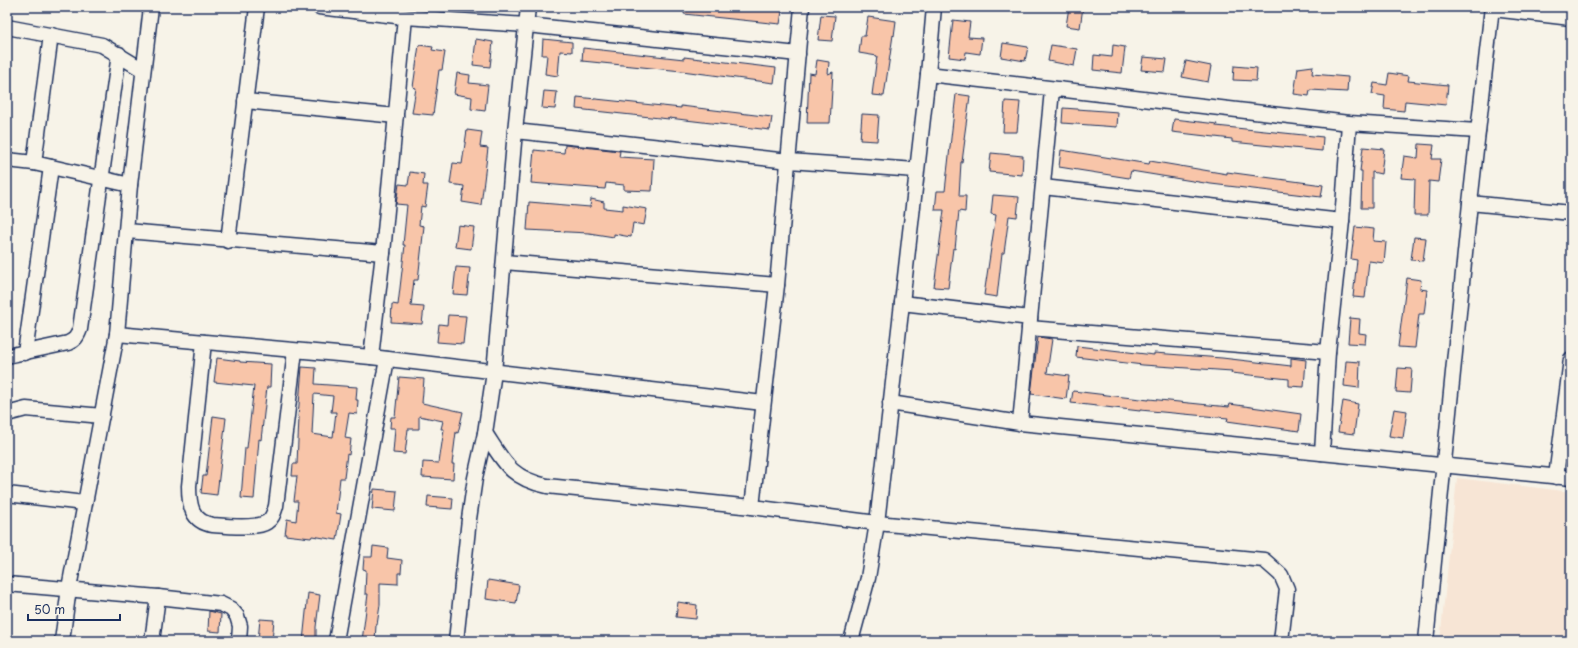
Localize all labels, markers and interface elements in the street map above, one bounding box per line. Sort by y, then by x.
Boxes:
scale bar [28,596,120,622]
text: 50 m [34,600,65,618]

